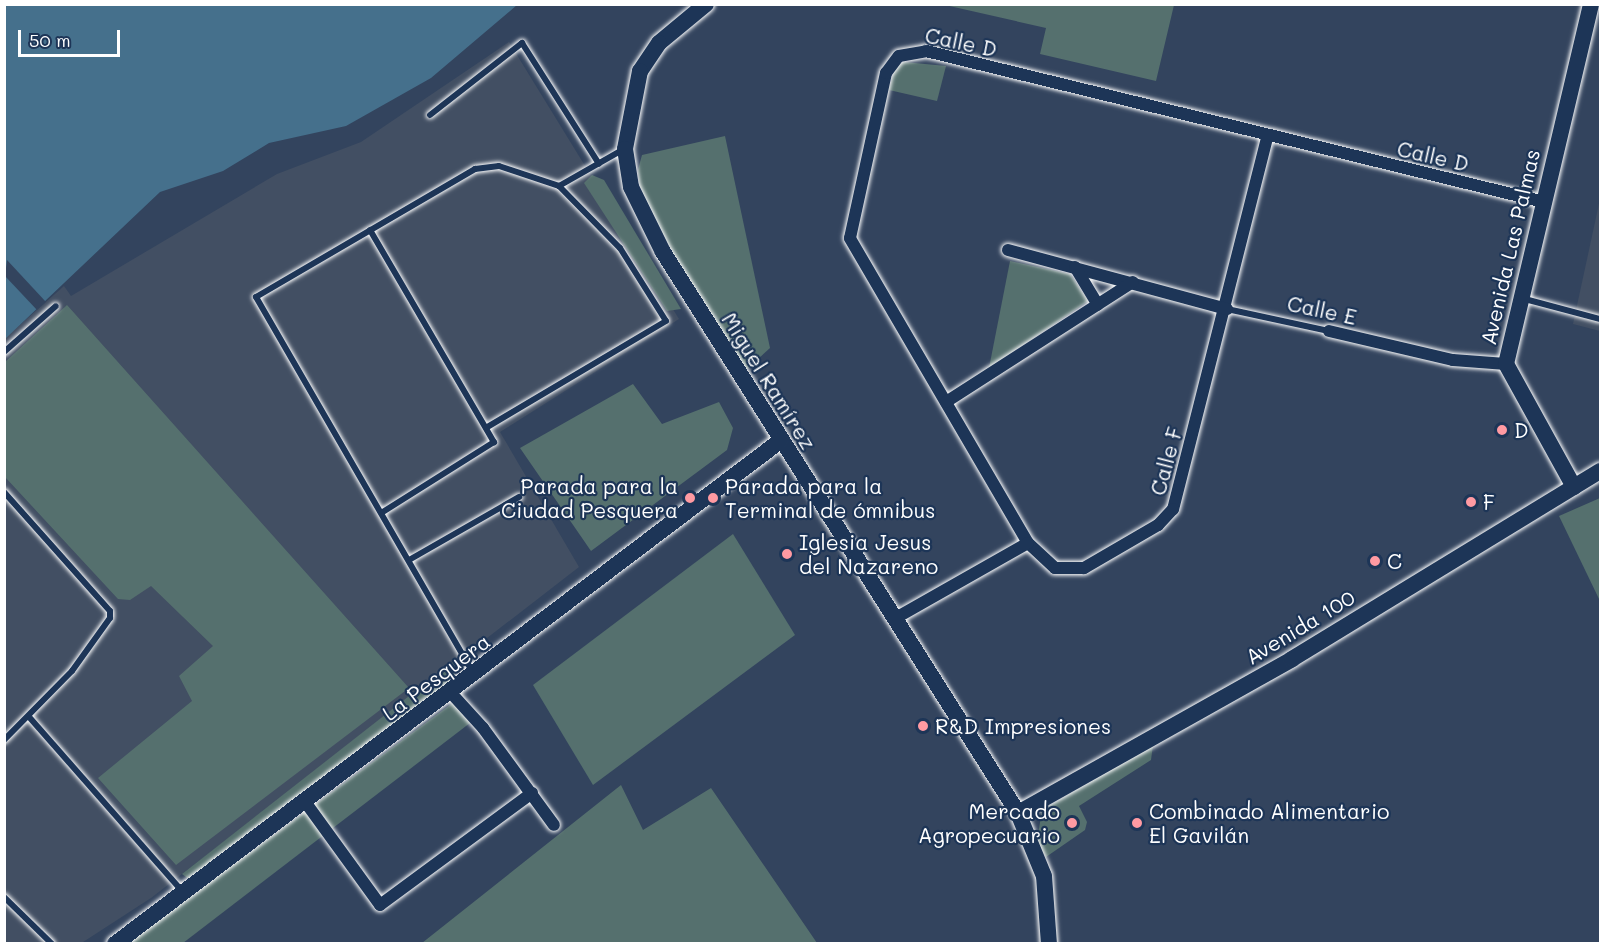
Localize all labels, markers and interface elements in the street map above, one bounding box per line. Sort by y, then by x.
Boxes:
scale bar [21,18,123,56]
street label: Calle D [923,22,999,62]
text: 50 m [29,28,71,52]
street label: Calle D [1395,136,1471,176]
street label: Avenida Las Palmas [1475,147,1545,347]
street label: Calle E [1285,290,1359,330]
street label: Miguel Ramírez [717,308,821,454]
place label: D [1514,417,1528,443]
marker: D [1495,423,1509,437]
street label: Calle F [1145,424,1187,498]
place label: Parada para la Ciudad Pesquera [501,473,678,523]
place label: Parada para la Terminal de ómnibus [725,473,935,523]
place label: F [1483,489,1495,515]
marker: Parada para la Ciudad Pesquera [683,491,697,505]
marker: Parada para la Terminal de ómnibus [706,491,720,505]
marker: F [1464,495,1478,509]
place label: Iglesia Jesus del Nazareno [799,529,938,579]
marker: Iglesia Jesus del Nazareno [780,547,794,561]
place label: C [1387,548,1402,574]
marker: C [1368,554,1382,568]
street label: Avenida 100 [1241,585,1359,669]
street label: La Pesquera [377,628,495,726]
place label: R&D Impresiones [935,713,1111,739]
marker: R&D Impresiones [916,719,930,733]
place label: Mercado Agropecuario [918,798,1060,848]
place label: Combinado Alimentario El Gavilán [1149,798,1390,848]
marker: Mercado Agropecuario [1065,816,1079,830]
marker: Combinado Alimentario El Gavilán [1130,816,1144,830]

